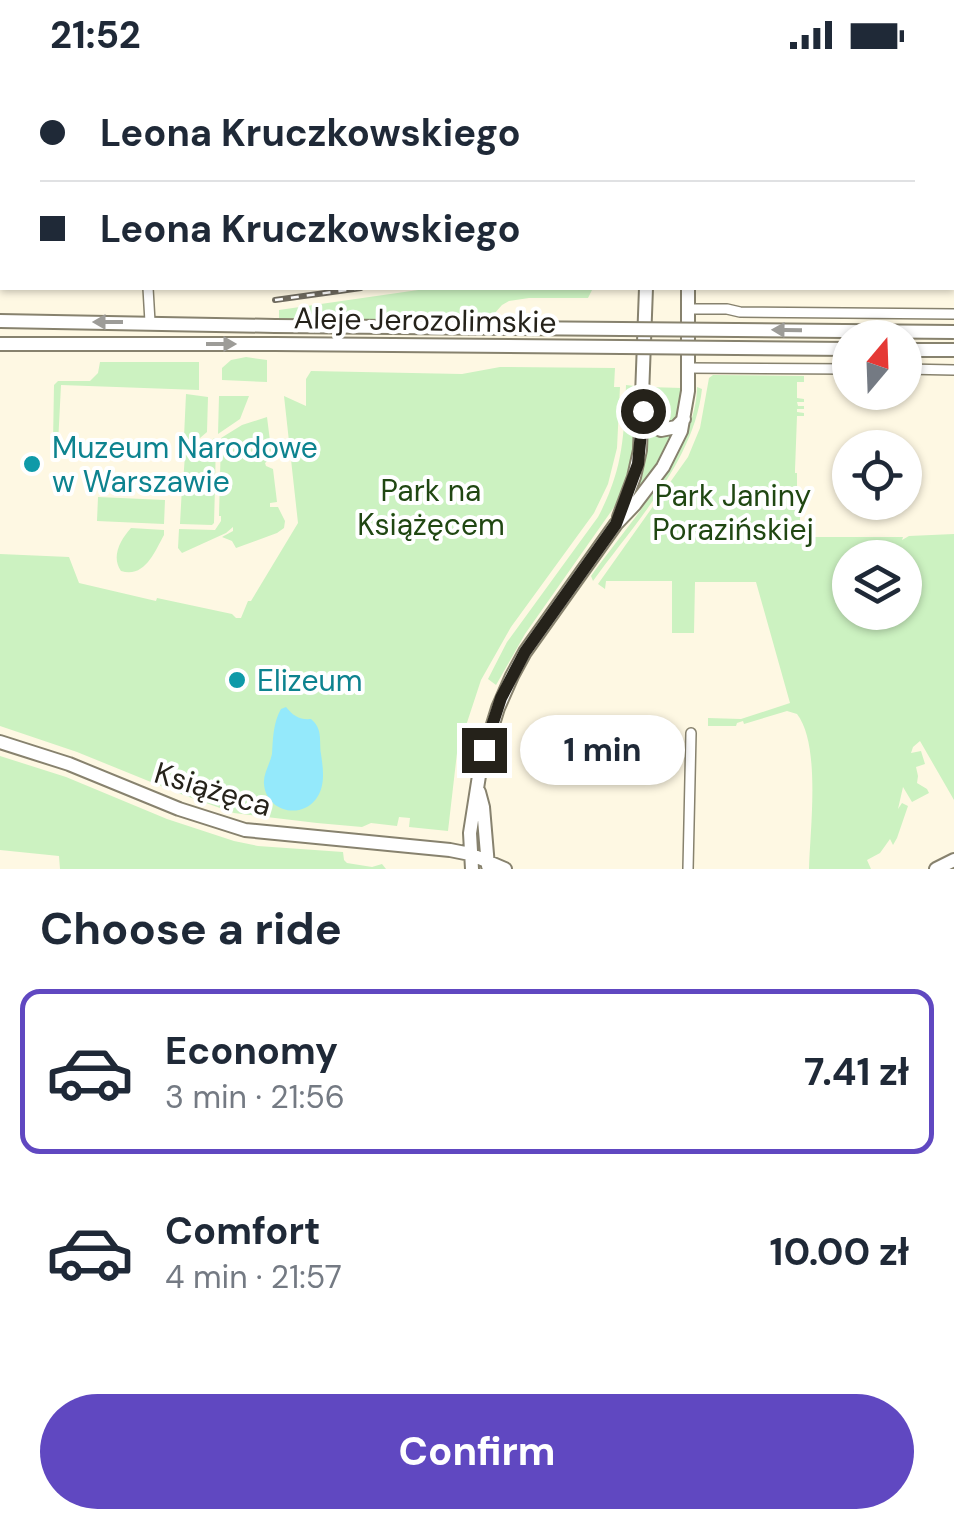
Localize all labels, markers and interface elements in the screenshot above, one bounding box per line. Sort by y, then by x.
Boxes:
text: 21:52 [50,10,141,60]
text: Leona Kruczkowskiego [100,108,521,158]
text: Leona Kruczkowskiego [100,204,521,254]
street label: Aleje Jerozolimskie [293,298,557,342]
one-way arrow [92,314,124,330]
north arrow [832,320,922,410]
map controls [832,320,922,630]
one-way arrow [770,322,802,338]
one-way arrow [206,336,238,352]
route start [621,389,666,434]
place label: Muzeum Narodowe w Warszawie [52,428,318,501]
button: locate [832,430,922,520]
marker: Muzeum Narodowe w Warszawie [21,453,43,475]
park label: Park na Książęcem [357,471,505,544]
park label: Park Janiny Porazińskiej [652,476,814,549]
button: layers [832,540,922,630]
place label: Elizeum [257,661,363,700]
marker: Elizeum [226,669,248,691]
callout: 1 min [519,715,684,785]
route end [462,728,507,773]
text: 1 min [564,729,641,771]
street label: Książęca [150,753,276,825]
text: Choose a ride [40,899,342,958]
text: Economy [165,1026,338,1076]
icon: car [45,1027,135,1117]
text: 7.41 zł [804,1047,909,1097]
text: 3 min · 21:56 [165,1076,345,1118]
text: Comfort [165,1206,321,1256]
icon: car [45,1207,135,1297]
text: 10.00 zł [770,1227,909,1277]
text: 4 min · 21:57 [165,1256,342,1298]
button: Confirm [40,1394,914,1509]

